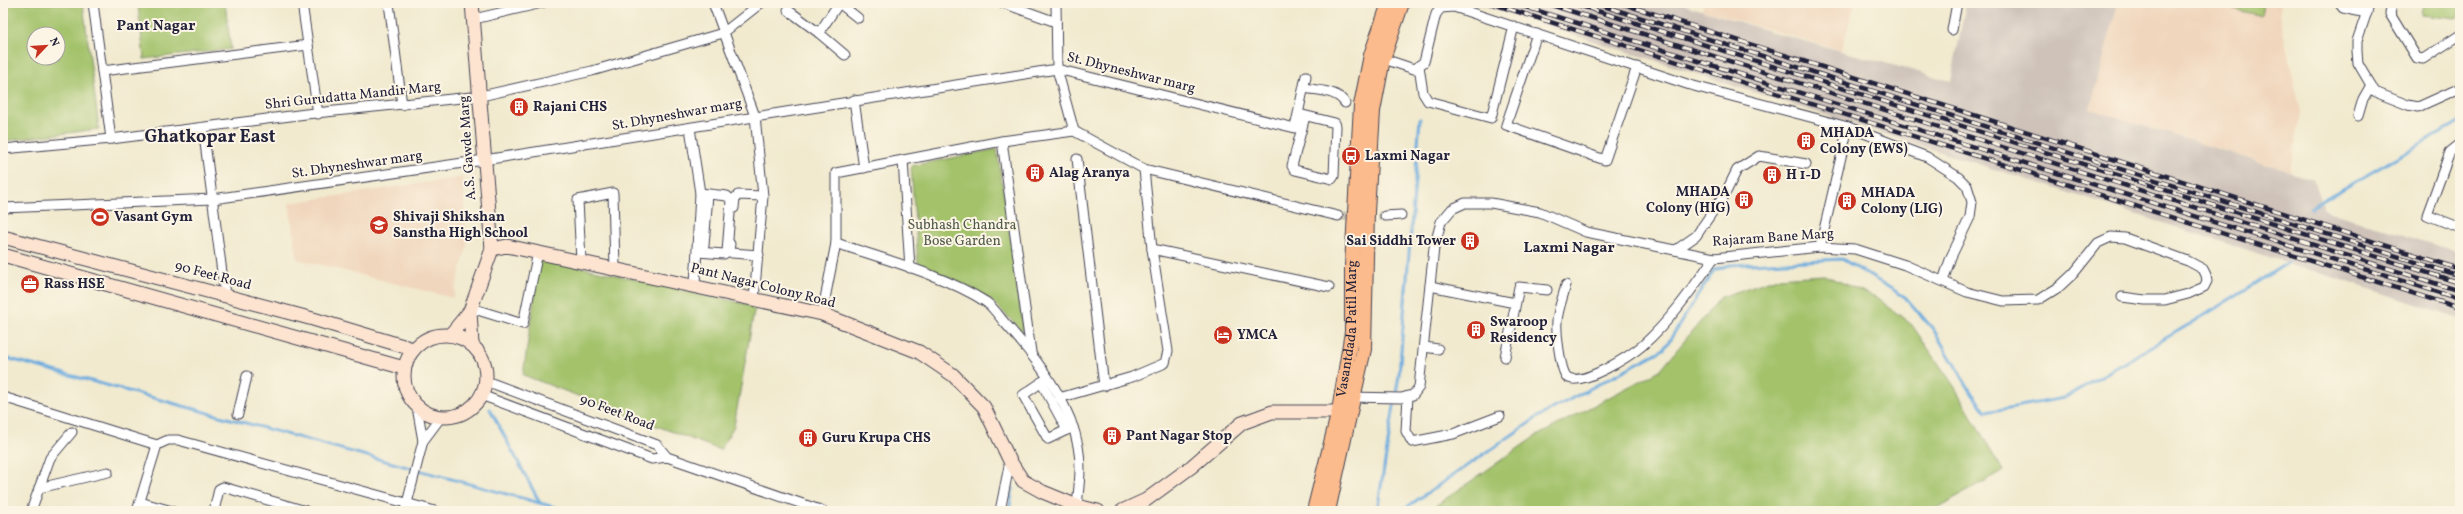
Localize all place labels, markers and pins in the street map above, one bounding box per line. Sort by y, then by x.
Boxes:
building icon: Rajani CHS [508,96,530,118]
place label: Rajani CHS [533,98,607,117]
place label: MHADA Colony (EWS) [1820,124,1908,159]
building icon: MHADA Colony (EWS) [1795,130,1817,152]
bus stop icon: Laxmi Nagar [1340,145,1362,167]
place label: Laxmi Nagar [1365,147,1450,166]
building icon: Alag Aranya [1024,162,1046,184]
place label: Alag Aranya [1049,164,1130,183]
building icon: H 1-D [1761,164,1783,186]
place label: H 1-D [1786,166,1821,185]
place label: MHADA Colony (HIG) [1646,183,1730,218]
place label: MHADA Colony (LIG) [1861,184,1943,219]
building icon: MHADA Colony (HIG) [1733,189,1755,211]
building icon: MHADA Colony (LIG) [1836,190,1858,212]
sports icon: Vasant Gym [89,206,111,228]
place label: Vasant Gym [114,208,193,227]
place label: Shivaji Shikshan Sanstha High School [393,208,528,243]
school or university icon: Shivaji Shikshan Sanstha High School [368,214,390,236]
building icon: Sai Siddhi Tower [1459,230,1481,252]
place label: Sai Siddhi Tower [1346,232,1456,251]
office icon: Rass HSE [19,273,41,295]
place label: Rass HSE [44,275,105,294]
place label: Swaroop Residency [1490,313,1557,348]
building icon: Swaroop Residency [1465,319,1487,341]
hotel icon: YMCA [1212,324,1234,346]
place label: YMCA [1237,326,1278,345]
building icon: Pant Nagar Stop [1101,425,1123,447]
building icon: Guru Krupa CHS [797,427,819,449]
place label: Pant Nagar Stop [1126,427,1232,446]
place label: Guru Krupa CHS [822,429,931,448]

